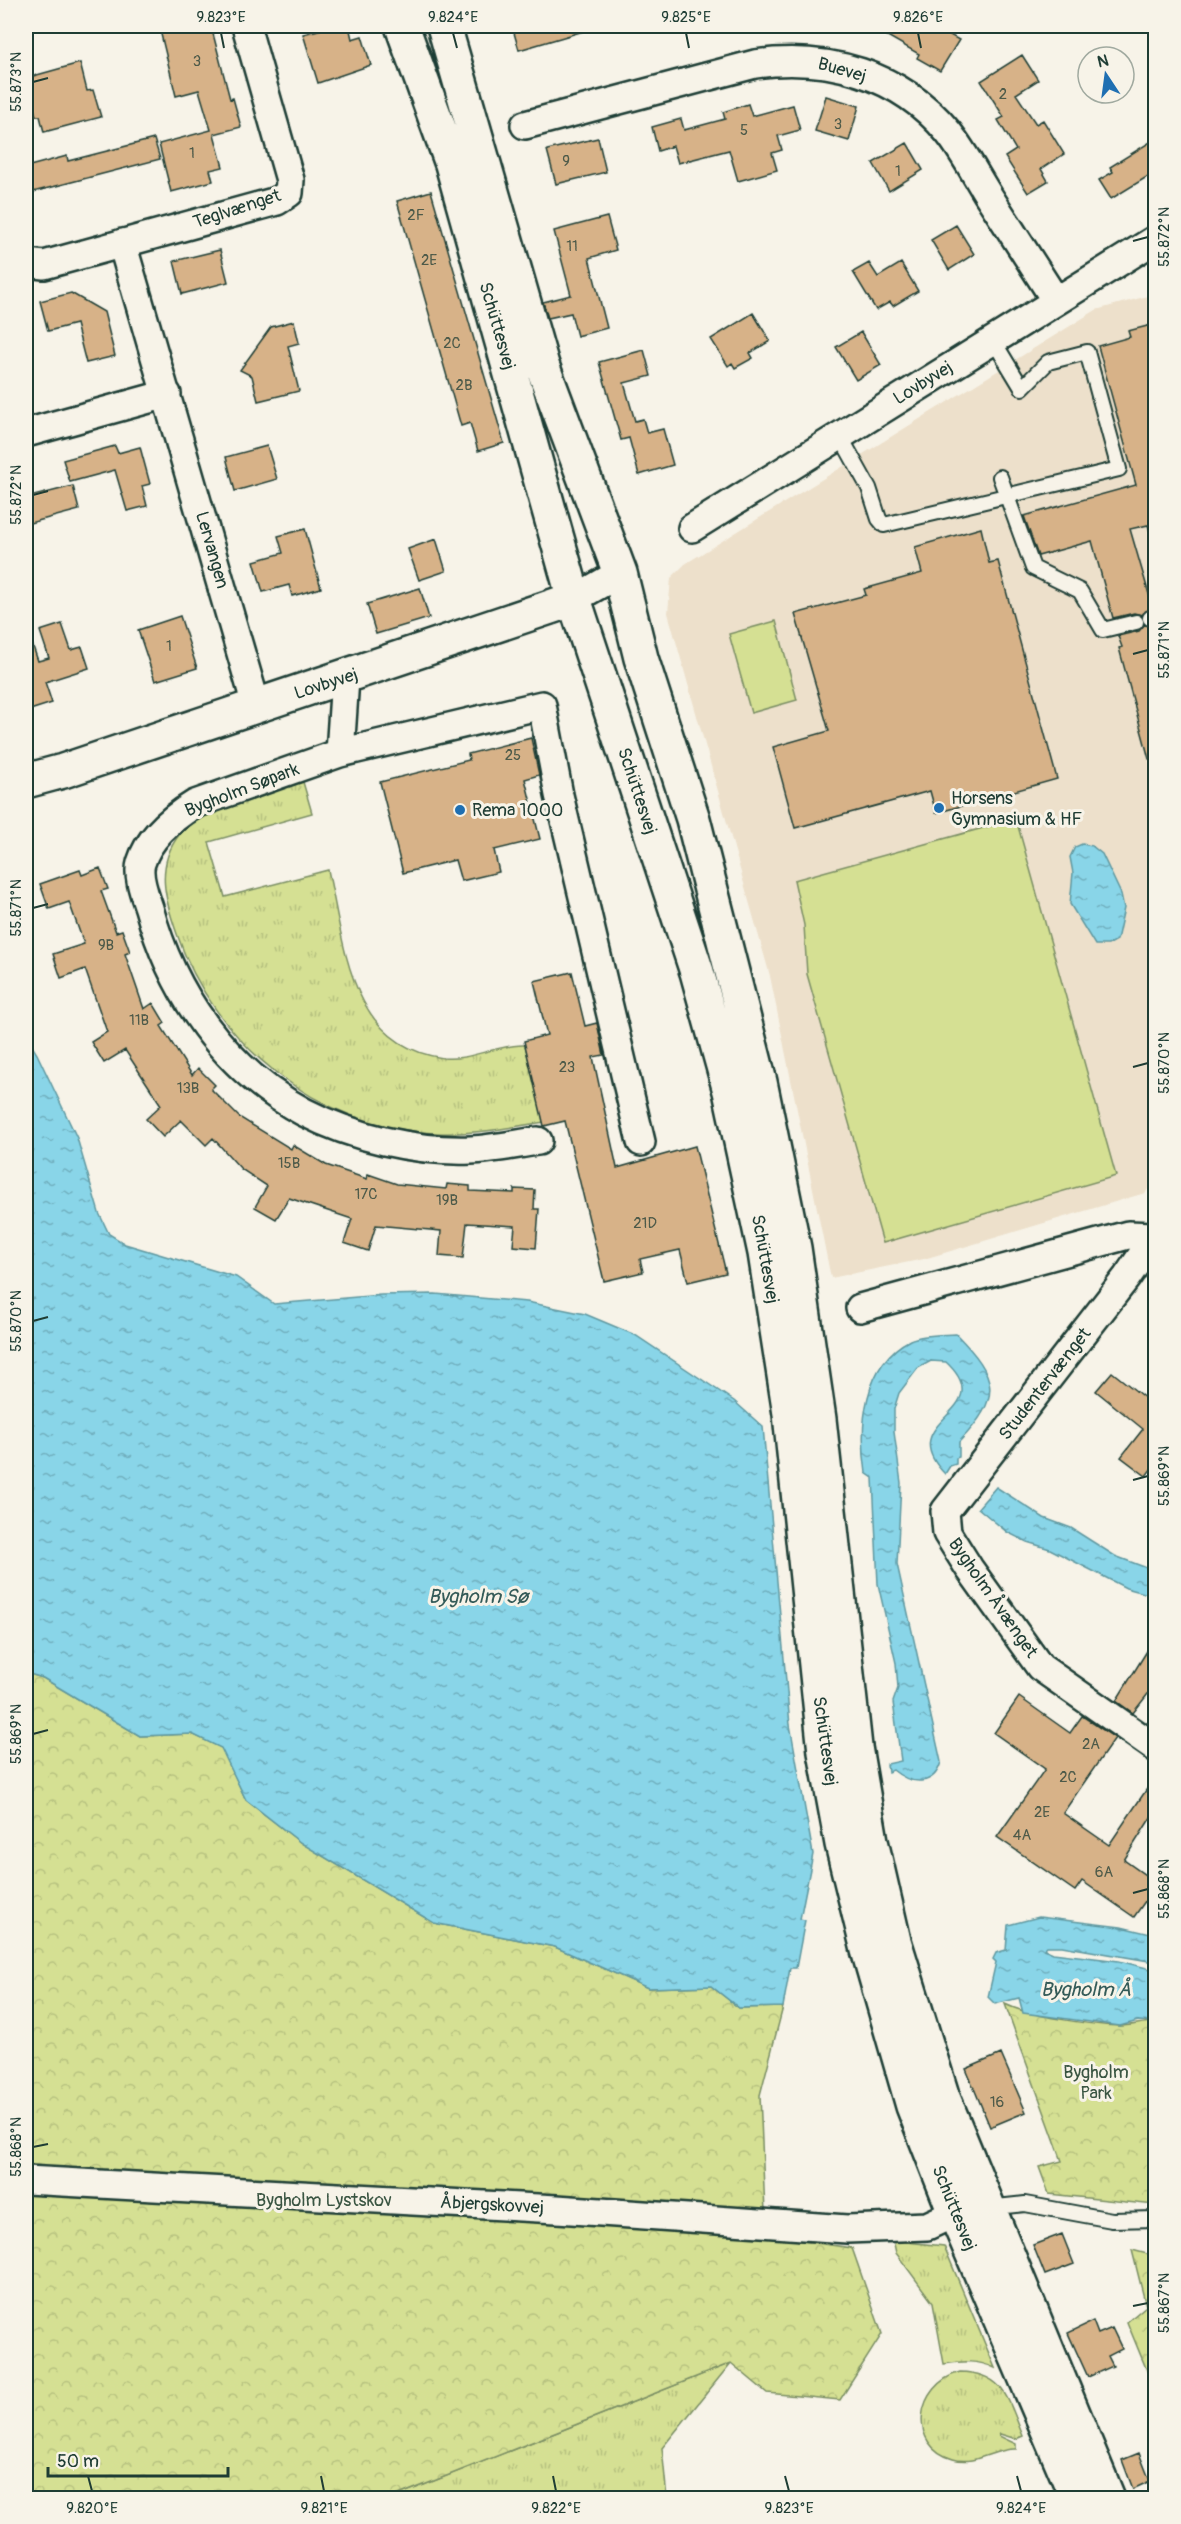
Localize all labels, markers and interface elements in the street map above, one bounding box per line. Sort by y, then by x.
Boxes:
text: 9.823°E [196,8,246,27]
text: 9.824°E [428,8,478,27]
text: 9.825°E [661,8,711,27]
text: 9.826°E [893,8,943,27]
north arrow [1076,45,1136,105]
text: N [1095,50,1111,72]
text: 55.873°N [7,52,26,112]
house number: 3 [193,52,201,71]
street label: Buevej [815,52,869,88]
house number: 2 [999,85,1007,104]
house number: 3 [834,115,842,134]
house number: 5 [740,121,748,140]
house number: 1 [189,144,195,163]
house number: 9 [562,152,570,171]
house number: 1 [895,162,901,181]
street label: Teglvænget [190,184,284,234]
house number: 2F [407,206,425,225]
text: 55.872°N [1155,207,1174,267]
house number: 11 [566,237,578,256]
house number: 2E [421,251,437,270]
street label: Schüttesvej [474,280,520,372]
house number: 2C [443,334,461,353]
street label: Lovbyvej [889,356,957,410]
house number: 2B [456,376,472,395]
text: 55.872°N [7,465,26,525]
street label: Lervangen [190,509,234,591]
text: 55.871°N [1155,621,1174,679]
house number: 1 [166,637,172,656]
street label: Lovbyvej [291,663,361,705]
street label: Schüttesvej [612,745,662,837]
house number: 25 [505,746,521,765]
street label: Bygholm Søpark [182,758,303,822]
place label: Horsens Gymnasium & HF [951,787,1082,831]
place label: Rema 1000 [472,799,563,822]
marker: Horsens Gymnasium & HF [932,801,946,815]
marker: Rema 1000 [453,803,467,817]
text: 55.871°N [7,879,26,937]
house number: 9B [98,936,114,955]
house number: 11B [129,1011,149,1030]
text: 55.870°N [1155,1032,1174,1094]
house number: 23 [559,1058,575,1077]
house number: 13B [177,1079,199,1098]
house number: 15B [278,1154,300,1173]
house number: 17C [354,1185,378,1204]
house number: 19B [436,1191,458,1210]
street label: Schüttesvej [746,1213,784,1305]
house number: 21D [633,1214,657,1233]
text: 55.870°N [7,1290,26,1352]
street label: Studentervænget [994,1322,1097,1445]
text: 55.869°N [1155,1446,1174,1506]
street label: Bygholm Åvænget [943,1533,1044,1663]
water label: Bygholm Sø [428,1584,530,1609]
street label: Schüttesvej [807,1695,843,1787]
text: 55.869°N [7,1704,26,1764]
house number: 2A [1082,1735,1100,1754]
house number: 2C [1059,1768,1077,1787]
house number: 2E [1034,1803,1050,1822]
house number: 4A [1013,1826,1031,1845]
text: 55.868°N [1155,1859,1174,1919]
house number: 6A [1095,1863,1113,1882]
water label: Bygholm Å [1041,1977,1131,2002]
park label: Bygholm Park [1063,2061,1129,2105]
house number: 16 [990,2093,1004,2112]
text: 55.868°N [7,2117,26,2177]
street label: Schüttesvej [926,2162,982,2254]
park label: Bygholm Lystskov [256,2189,392,2212]
street label: Åbjergskovvej [440,2190,545,2219]
text: 55.867°N [1155,2273,1174,2333]
scale bar [48,2440,228,2478]
text: 50 m [57,2450,99,2473]
text: 9.820°E [66,2499,118,2518]
text: 9.821°E [300,2499,348,2518]
text: 9.822°E [531,2499,581,2518]
text: 9.823°E [764,2499,814,2518]
text: 9.824°E [996,2499,1046,2518]

